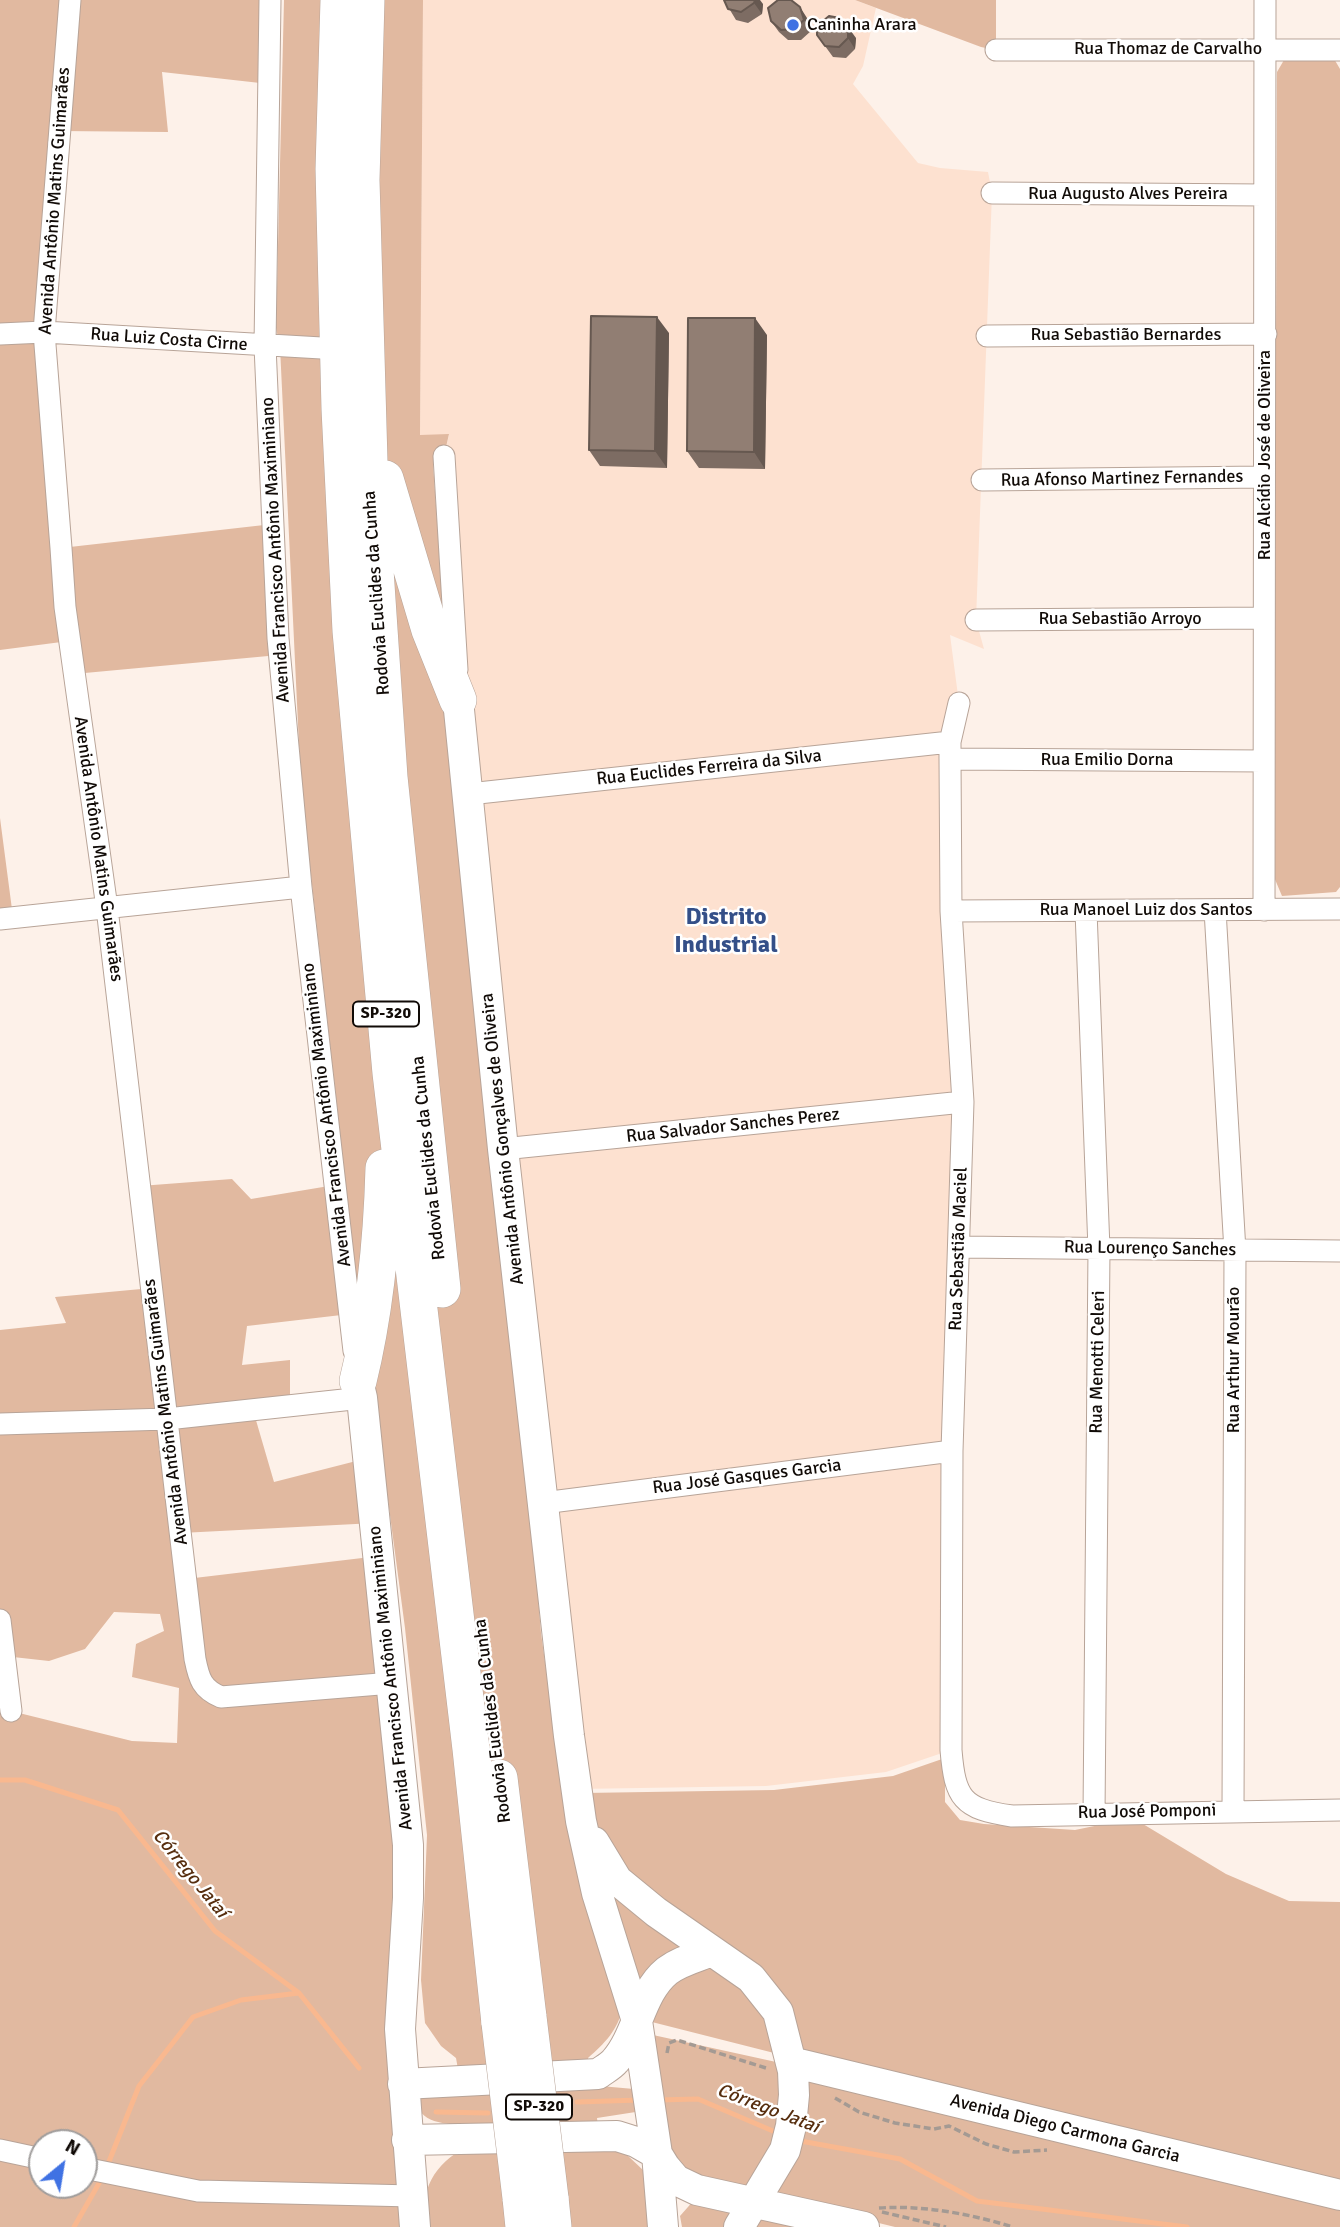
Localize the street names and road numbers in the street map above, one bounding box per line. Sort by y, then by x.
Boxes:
street label: Rua Thomaz de Carvalho [1074,38,1262,60]
street label: Avenida Antônio Matins Guimarães [35,67,75,335]
street label: Rua Augusto Alves Pereira [1028,183,1228,205]
street label: Rua Luiz Costa Cirne [90,324,248,356]
street label: Rua Sebastião Bernardes [1031,324,1221,346]
street label: Rua Alcídio José de Oliveira [1254,350,1276,560]
street label: Avenida Francisco Antônio Maximiniano [257,397,295,703]
street label: Rua Afonso Martinez Fernandes [1000,466,1244,492]
street label: Rodovia Euclides da Cunha [359,490,395,696]
street label: Rua Sebastião Arroyo [1038,608,1202,630]
street label: Avenida Antônio Matins Guimarães [69,715,127,983]
street label: Rua Euclides Ferreira da Silva [595,745,823,791]
street label: Rua Emilio Dorna [1041,749,1173,771]
street label: Rua Manoel Luiz dos Santos [1039,899,1253,921]
street label: Avenida Francisco Antônio Maximiniano [298,962,356,1268]
street label: Avenida Antônio Gonçalves de Oliveira [477,992,529,1286]
road number: SP-320 [353,1002,419,1026]
street label: Rodovia Euclides da Cunha [408,1055,450,1261]
street label: Rua Salvador Sanches Perez [625,1104,841,1148]
street label: Rua Sebastião Maciel [945,1167,973,1331]
street label: Rua Lourenço Sanches [1064,1237,1236,1261]
street label: Avenida Antônio Matins Guimarães [139,1278,193,1546]
street label: Rua Arthur Mourão [1223,1287,1245,1433]
street label: Rua Menotti Celeri [1086,1290,1110,1434]
street label: Rua José Gasques Garcia [651,1455,843,1499]
street label: Avenida Francisco Antônio Maximiniano [364,1525,418,1831]
street label: Rodovia Euclides da Cunha [470,1618,516,1824]
street label: Rua José Pomponi [1077,1800,1217,1824]
street label: Avenida Diego Carmona Garcia [948,2090,1182,2168]
road number: SP-320 [506,2094,572,2120]

